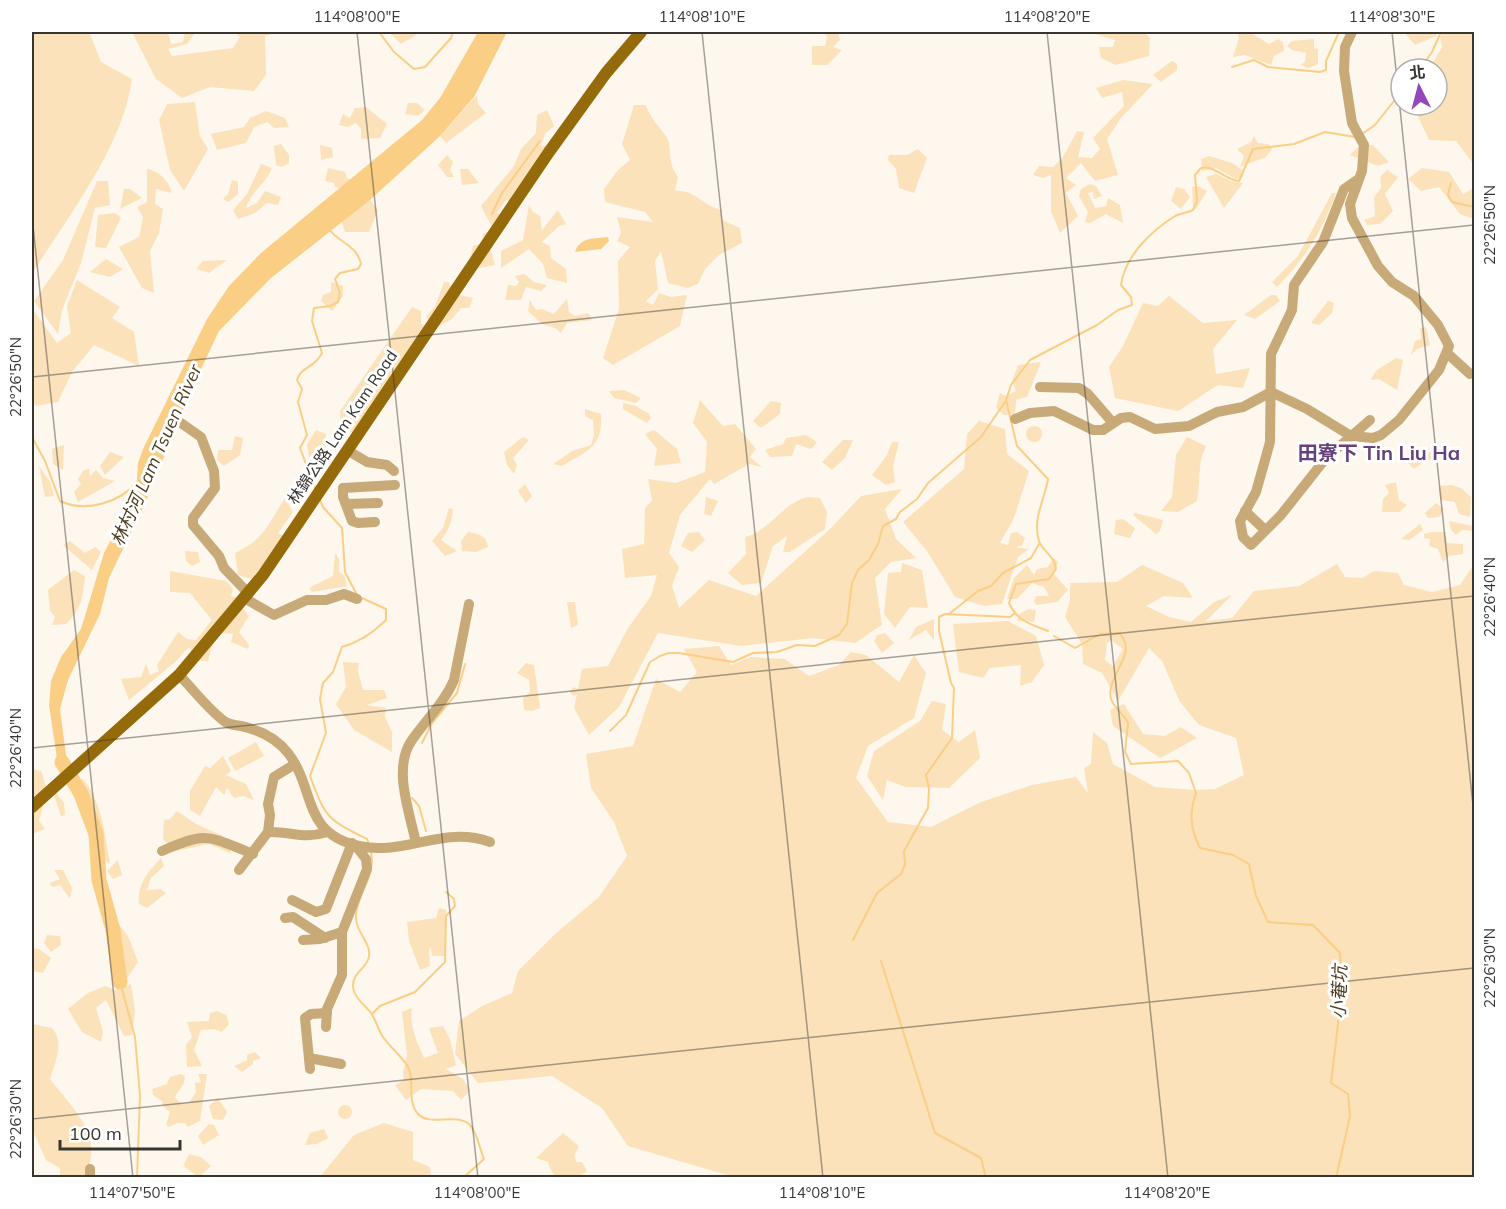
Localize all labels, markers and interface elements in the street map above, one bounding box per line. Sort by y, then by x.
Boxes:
text: 114°08'00"E [314,7,400,26]
text: 114°08'10"E [659,7,745,26]
text: 114°08'20"E [1004,7,1090,26]
text: 114°08'30"E [1349,7,1435,26]
north arrow [1389,57,1449,117]
text: 北 [1408,61,1426,83]
text: 22°26'50"N [1480,185,1499,265]
text: 22°26'50"N [6,337,25,417]
street label: 林錦公路 Lam Kam Road [283,346,401,508]
water label: 林村河 Lam Tsuen River [106,359,207,549]
district label: 田寮下 Tin Liu Ha [1298,440,1460,465]
text: 22°26'40"N [1480,557,1499,637]
text: 22°26'40"N [6,708,25,788]
text: 22°26'30"N [1480,928,1499,1008]
water label: 小菴坑 [1327,962,1352,1019]
text: 22°26'30"N [6,1079,25,1159]
scale bar [60,1113,180,1151]
text: 100 m [69,1122,122,1145]
text: 114°07'50"E [89,1183,175,1202]
text: 114°08'00"E [434,1183,520,1202]
text: 114°08'10"E [779,1183,865,1202]
text: 114°08'20"E [1124,1183,1210,1202]

